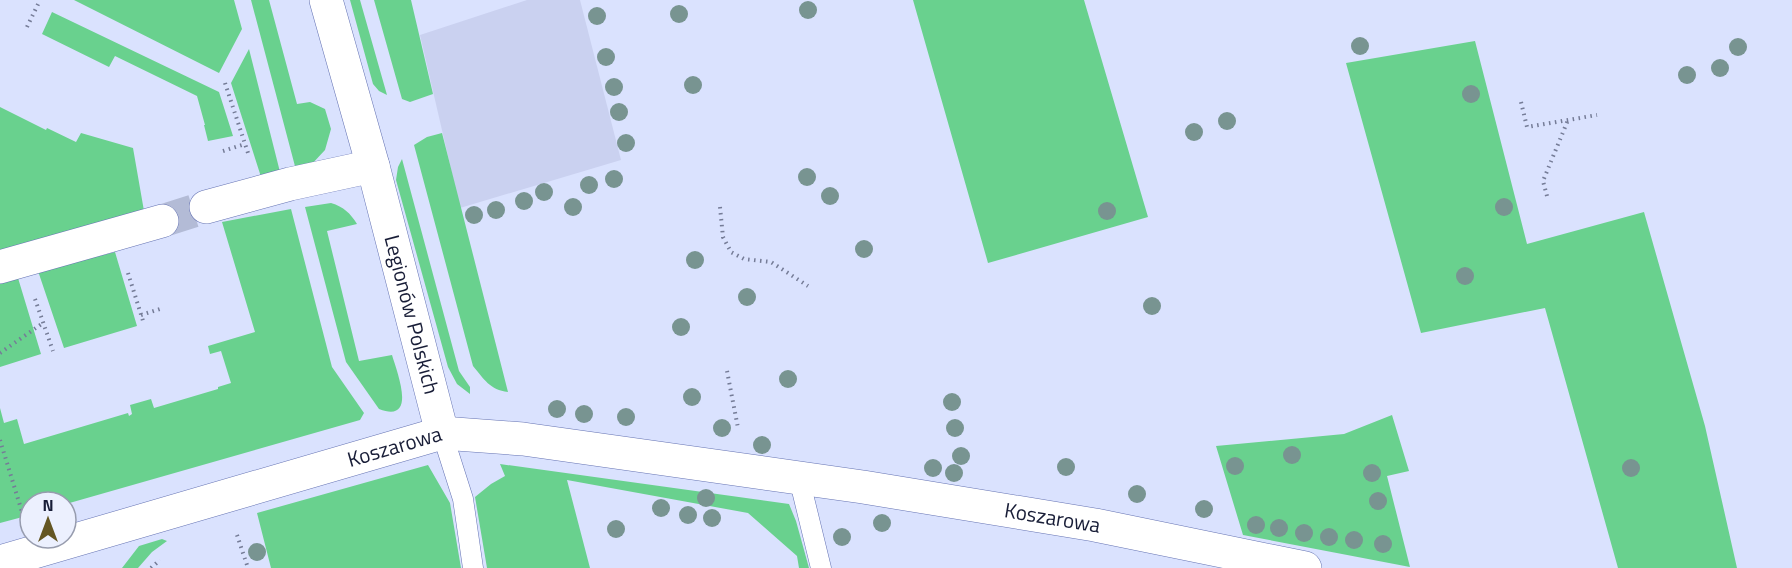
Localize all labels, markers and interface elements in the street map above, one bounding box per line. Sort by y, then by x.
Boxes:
street label: Legionów Polskich [376,231,448,397]
street label: Koszarowa [343,417,446,475]
north arrow [18,490,78,550]
text: N [42,493,54,517]
street label: Koszarowa [1002,493,1104,541]

